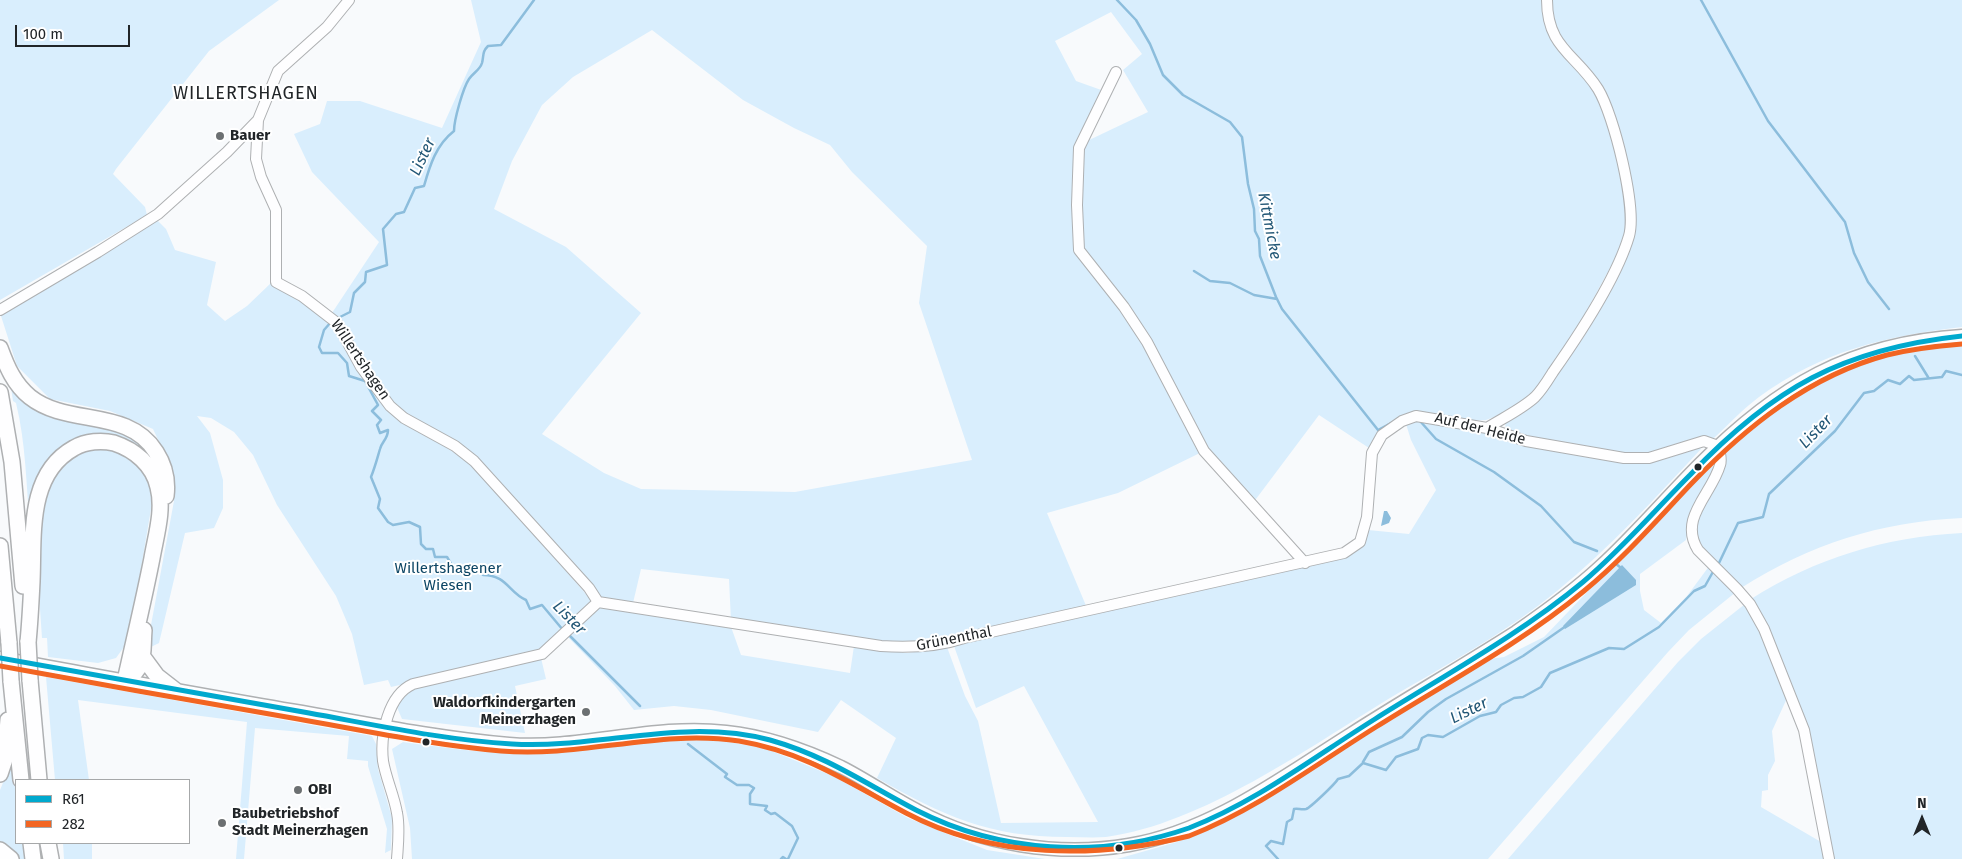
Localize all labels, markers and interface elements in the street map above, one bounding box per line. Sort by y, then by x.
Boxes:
scale bar [18,15,132,47]
text: 100 m [23,25,63,43]
district label: WILLERTSHAGEN [172,83,320,105]
place label: Bauer [230,127,270,145]
marker: Bauer [214,130,226,142]
water label: Lister [406,135,440,179]
water label: Kittmicke [1253,191,1285,261]
street label: Willertshagen [327,316,393,404]
street label: Auf der Heide [1433,409,1527,449]
water label: Lister [1795,411,1837,453]
unlabelled marker [1693,462,1703,472]
park label: Willertshagener Wiesen [394,560,502,595]
water label: Lister [548,597,590,639]
street label: Grünenthal [915,623,993,655]
place label: Waldorfkindergarten Meinerzhagen [433,694,576,729]
water label: Lister [1447,694,1491,728]
marker: Waldorfkindergarten Meinerzhagen [580,706,592,718]
unlabelled marker [421,737,431,747]
legend [15,779,190,844]
place label: OBI [308,781,332,799]
marker: OBI [292,784,304,796]
text: R61 [62,790,85,808]
north arrow [1897,794,1947,844]
text: N [1917,795,1927,812]
place label: Baubetriebshof Stadt Meinerzhagen [232,805,368,840]
text: 282 [62,815,85,833]
marker: Baubetriebshof Stadt Meinerzhagen [216,817,228,829]
unlabelled marker [1114,843,1124,853]

